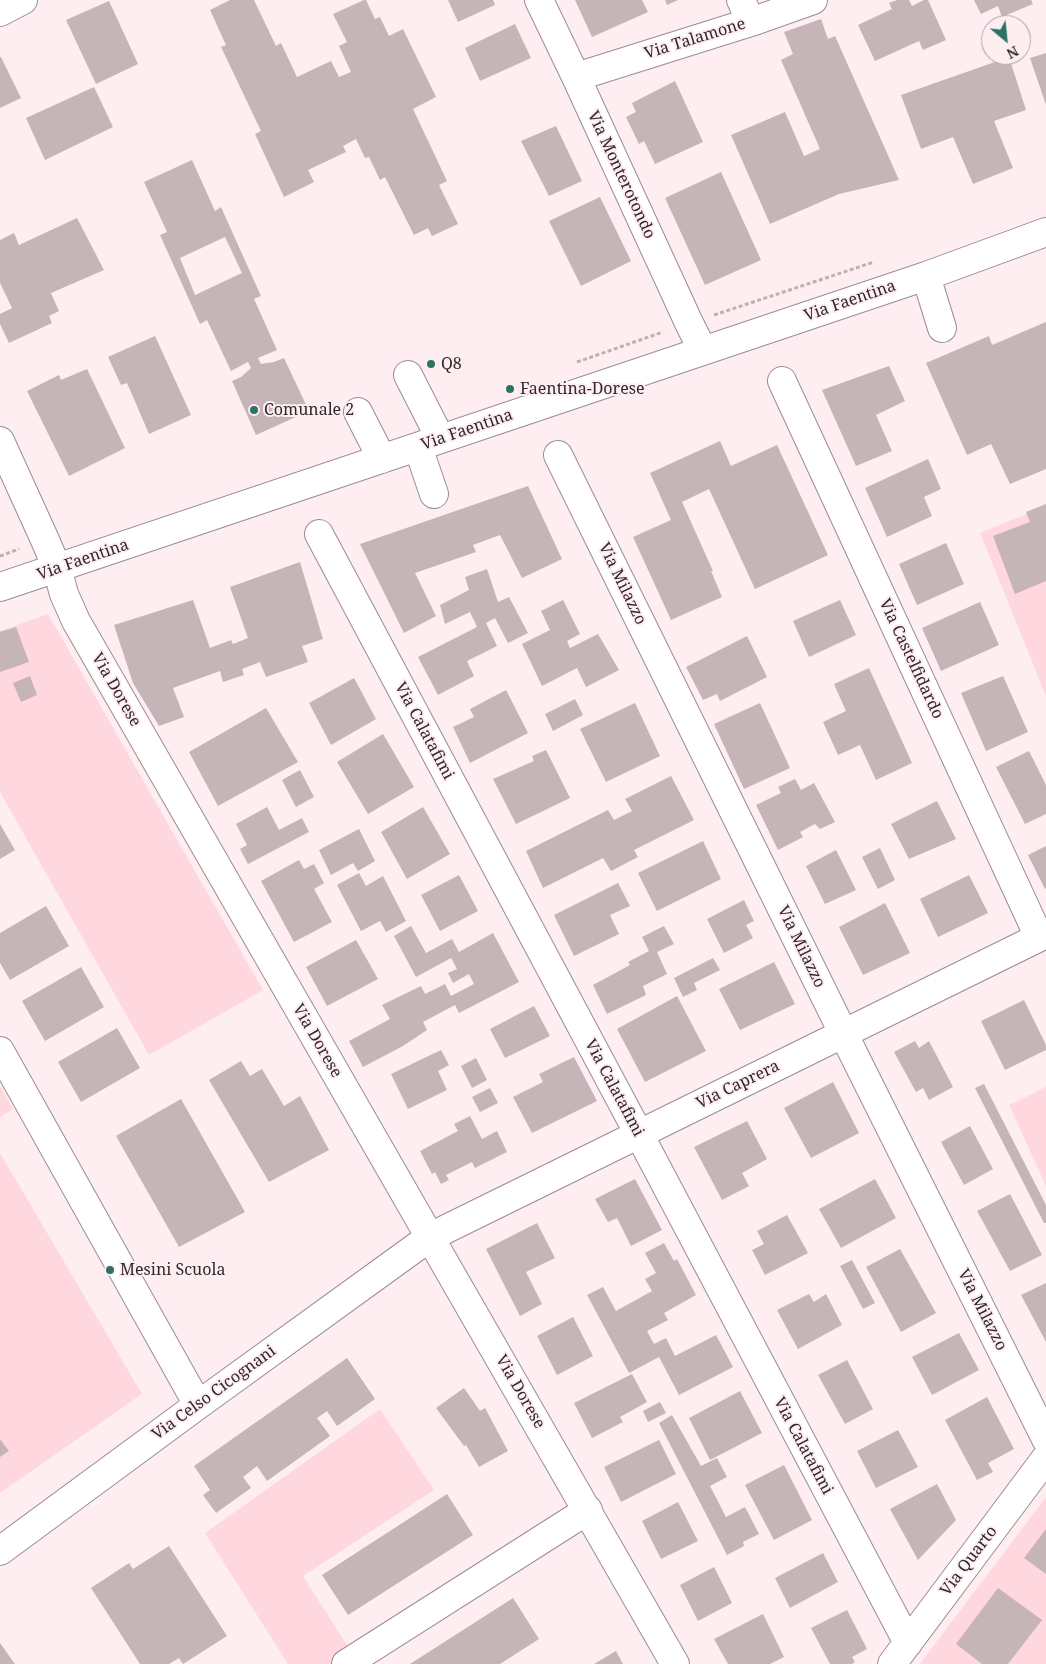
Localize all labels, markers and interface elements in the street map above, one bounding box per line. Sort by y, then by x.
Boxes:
street label: Via Talamone [642,15,748,63]
north arrow [981,15,1031,65]
text: N [1003,42,1022,64]
street label: Via Monterotondo [583,108,659,242]
street label: Via Faentina [802,276,898,326]
place label: Q8 [441,354,462,374]
marker: Q8 [425,358,437,370]
place label: Faentina-Dorese [520,379,644,399]
marker: Faentina-Dorese [504,383,516,395]
place label: Comunale 2 [264,400,354,420]
marker: Comunale 2 [248,404,260,416]
street label: Via Faentina [419,405,515,455]
street label: Via Faentina [35,535,131,585]
street label: Via Milazzo [594,540,650,628]
street label: Via Castelfidardo [875,596,947,722]
street label: Via Dorese [87,650,145,730]
street label: Via Calatafimi [390,679,458,783]
street label: Via Milazzo [773,903,829,991]
street label: Via Dorese [288,1001,346,1081]
street label: Via Calatafimi [580,1036,648,1140]
street label: Via Caprera [693,1057,783,1113]
place label: Mesini Scuola [120,1260,225,1280]
marker: Mesini Scuola [104,1264,116,1276]
street label: Via Milazzo [953,1266,1011,1354]
street label: Via Celso Cicognani [148,1342,280,1444]
street label: Via Dorese [491,1352,549,1432]
street label: Via Calatafimi [769,1394,837,1498]
street label: Via Quarto [936,1522,1002,1600]

